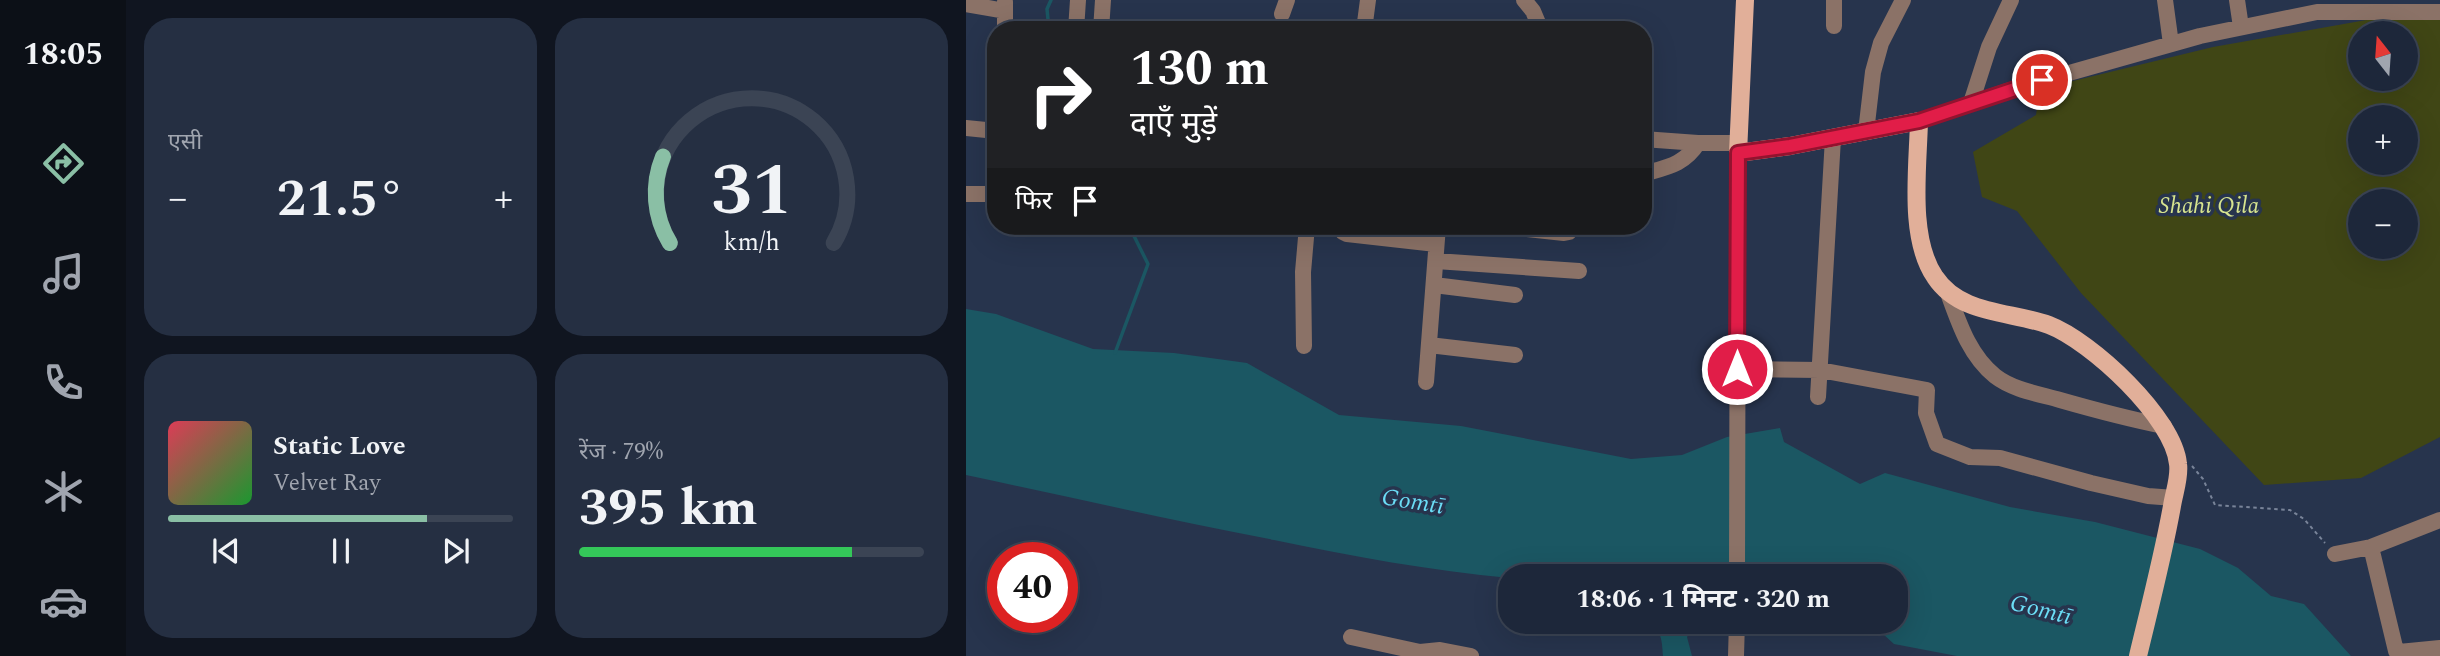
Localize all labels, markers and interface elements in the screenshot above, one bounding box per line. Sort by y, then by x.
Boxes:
north arrow [2348,21,2418,91]
map controls [2348,21,2418,259]
text: 18:05 [23,30,103,79]
text: 130 m [1130,32,1269,107]
icon: right [1015,49,1106,140]
pin [2012,50,2072,110]
icon: arrive [2023,61,2061,99]
text: दाएँ मुड़ें [1130,100,1217,149]
button: + [2348,105,2418,175]
text: एसी [168,125,202,160]
text: 31 [711,136,792,247]
icon: directions [39,139,88,188]
text: 21.5° [277,160,404,239]
text: − [168,170,187,228]
text: + [494,170,513,228]
text: फिर [1015,181,1052,221]
icon: arrive [1066,182,1104,220]
park label: Shahi Qila [2159,189,2260,224]
button: − [2348,189,2418,259]
text: km/h [723,224,780,262]
icon: music [39,249,88,298]
position arrow [1700,332,1774,406]
icon: phone [39,358,88,407]
text: Static Love [273,426,406,466]
text: रेंज · 79% [579,435,663,470]
text: Velvet Ray [273,466,380,501]
icon: climate [39,467,88,516]
text: 395 km [579,469,758,548]
water label: Gomtī [1379,479,1448,525]
icon: previous [207,532,245,570]
icon: pause [322,532,360,570]
icon: next [437,532,475,570]
speed limit sign: 40 [987,542,1078,633]
icon: car [39,577,88,626]
text: 18:06 · 1 मिनट · 320 m [1576,579,1830,619]
water label: Gomtī [2006,585,2077,635]

